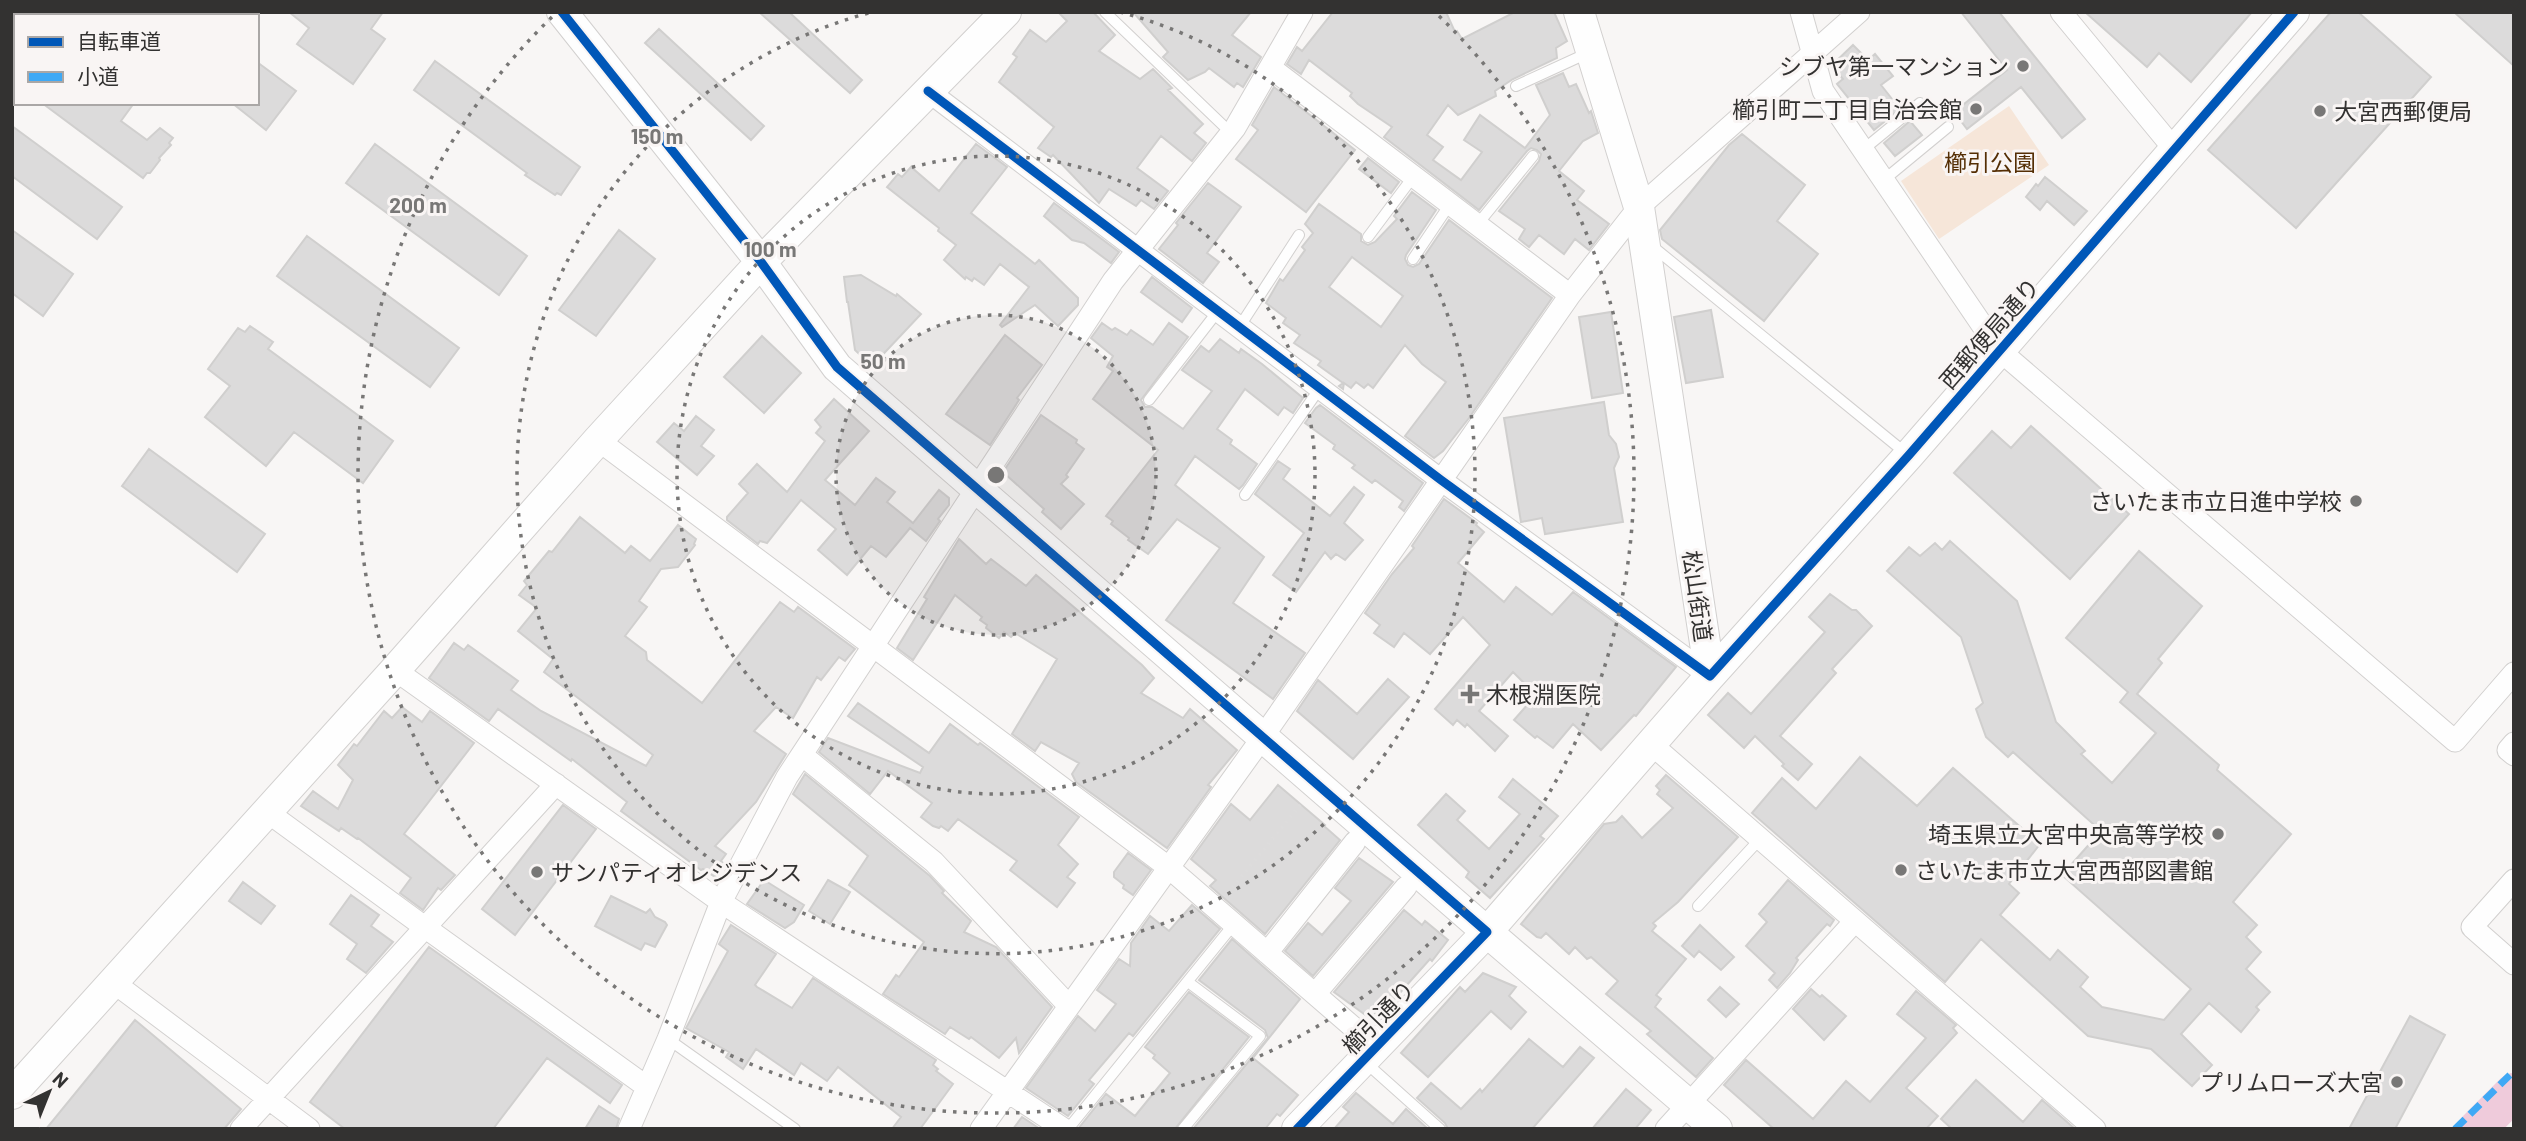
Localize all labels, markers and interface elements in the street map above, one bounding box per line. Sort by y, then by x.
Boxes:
legend [14,14,259,105]
text: 自転車道 [77,28,161,53]
place label: シブヤ第一マンション [1779,52,2009,80]
marker: シブヤ第一マンション [2015,58,2031,74]
text: 小道 [77,63,119,88]
place label: 櫛引町二丁目自治会館 [1732,95,1962,123]
place label: 大宮西郵便局 [2334,97,2472,125]
marker: 櫛引町二丁目自治会館 [1968,101,1984,117]
marker: 大宮西郵便局 [2312,103,2328,119]
text: 150 m [631,123,683,148]
park label: 櫛引公園 [1944,148,2036,176]
text: 200 m [389,192,447,217]
text: 100 m [743,236,797,261]
street label: 西郵便局通り [1933,272,2045,394]
text: 50 m [860,348,906,373]
centre of rings [984,463,1008,487]
place label: さいたま市立日進中学校 [2090,487,2342,515]
marker: さいたま市立日進中学校 [2348,493,2364,509]
street label: 松山街道 [1678,548,1718,644]
place label: 木根淵医院 [1486,680,1601,708]
marker: 木根淵医院 [1460,684,1480,704]
place label: 埼玉県立大宮中央高等学校 [1928,820,2204,848]
marker: 埼玉県立大宮中央高等学校 [2210,826,2226,842]
place label: さいたま市立大宮西部図書館 [1915,856,2213,884]
place label: サンパティオレジデンス [551,858,802,886]
marker: さいたま市立大宮西部図書館 [1893,862,1909,878]
marker: サンパティオレジデンス [529,864,545,880]
street label: 櫛引通り [1336,974,1420,1060]
north arrow [14,1057,84,1127]
text: N [48,1066,73,1092]
place label: プリムローズ大宮 [2200,1068,2383,1096]
marker: プリムローズ大宮 [2389,1074,2405,1090]

